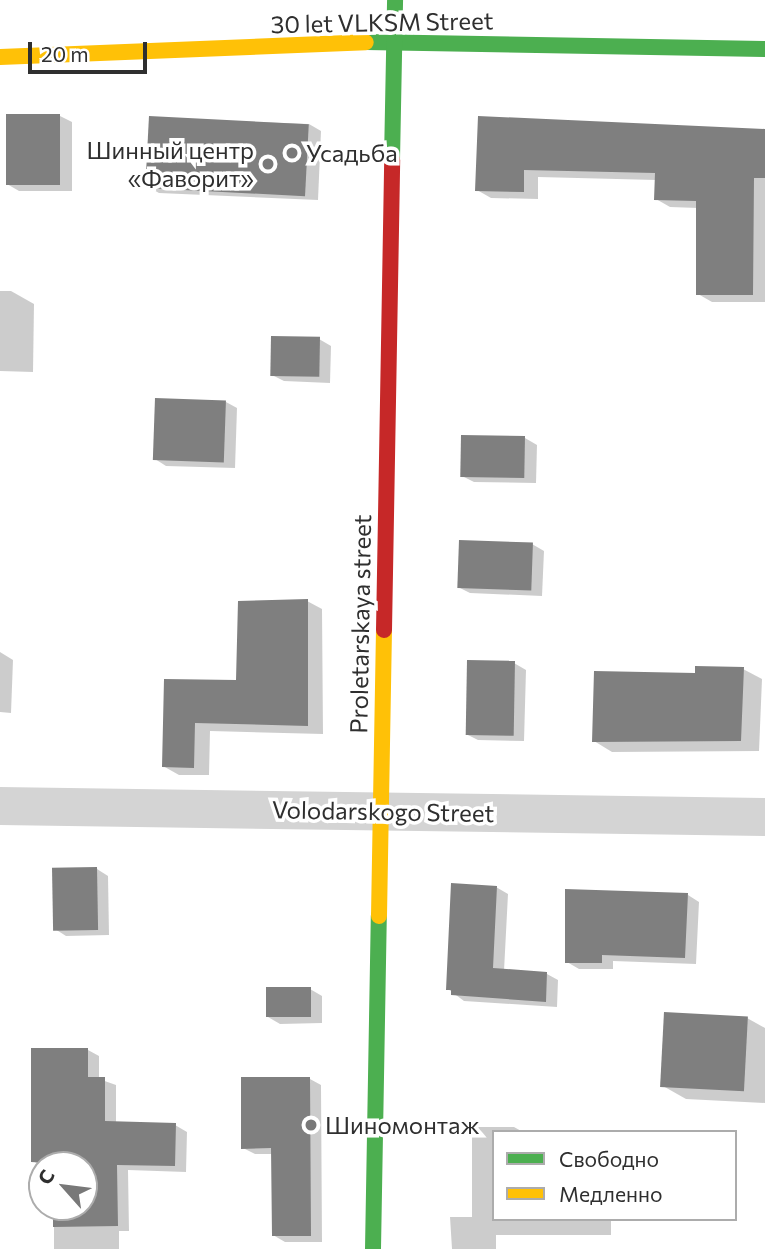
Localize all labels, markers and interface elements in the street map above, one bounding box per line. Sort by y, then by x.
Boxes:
street label: 30 let VLKSM Street [270,6,494,38]
scale bar [32,28,150,72]
text: 20 m [41,41,89,66]
place label: Шинный центр «Фаворит» [86,136,254,192]
place label: Усадьба [306,139,398,167]
marker: Усадьба [284,145,300,161]
marker: Шинный центр «Фаворит» [260,156,276,172]
street label: Proletarskaya street [344,514,376,734]
street label: Volodarskogo Street [272,795,494,827]
place label: Шиномонтаж [325,1111,480,1139]
marker: Шиномонтаж [303,1117,319,1133]
legend [492,1130,737,1221]
text: Свободно [559,1146,659,1171]
north arrow [28,1151,98,1221]
text: С [33,1166,59,1188]
text: Медленно [559,1181,663,1206]

